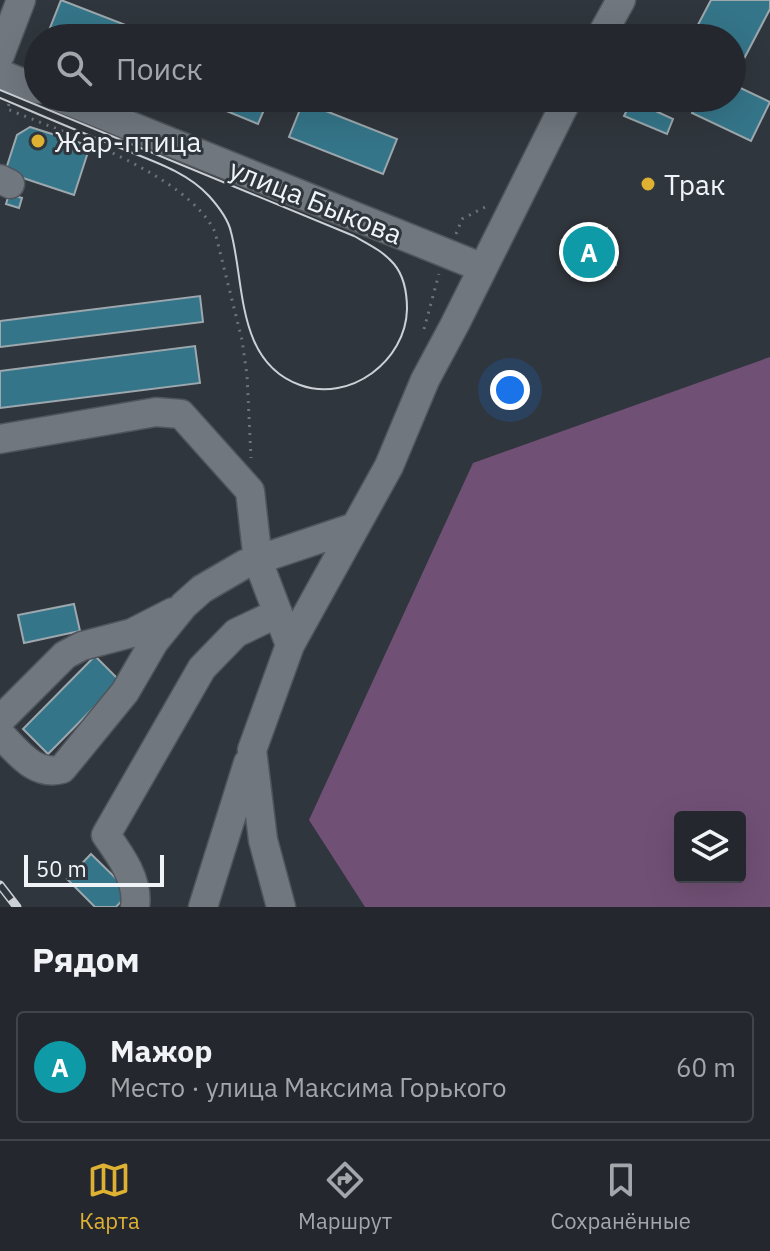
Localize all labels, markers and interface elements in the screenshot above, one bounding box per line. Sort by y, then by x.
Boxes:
search box [24,24,746,112]
icon: search [52,46,96,90]
text: Поиск [116,49,203,88]
place label: Жар-птица [54,123,201,160]
marker: Жар-птица [29,132,47,150]
street label: улица Быкова [224,150,408,253]
place label: Трак [664,166,725,203]
marker: Трак [639,175,657,193]
pin: A [563,222,615,282]
your location [490,370,530,410]
map controls [674,811,746,883]
button: layers [674,811,746,883]
scale bar [24,851,164,887]
text: 50 m [36,854,87,883]
text: Рядом [32,937,140,981]
text: Мажор [110,1031,212,1070]
text: A [51,1050,69,1084]
text: 60 m [676,1050,736,1084]
text: Место · улица Максима Горького [110,1070,507,1104]
tab: Карта [79,1158,140,1235]
tab: Маршрут [298,1158,392,1235]
tab: Сохранённые [551,1158,691,1235]

